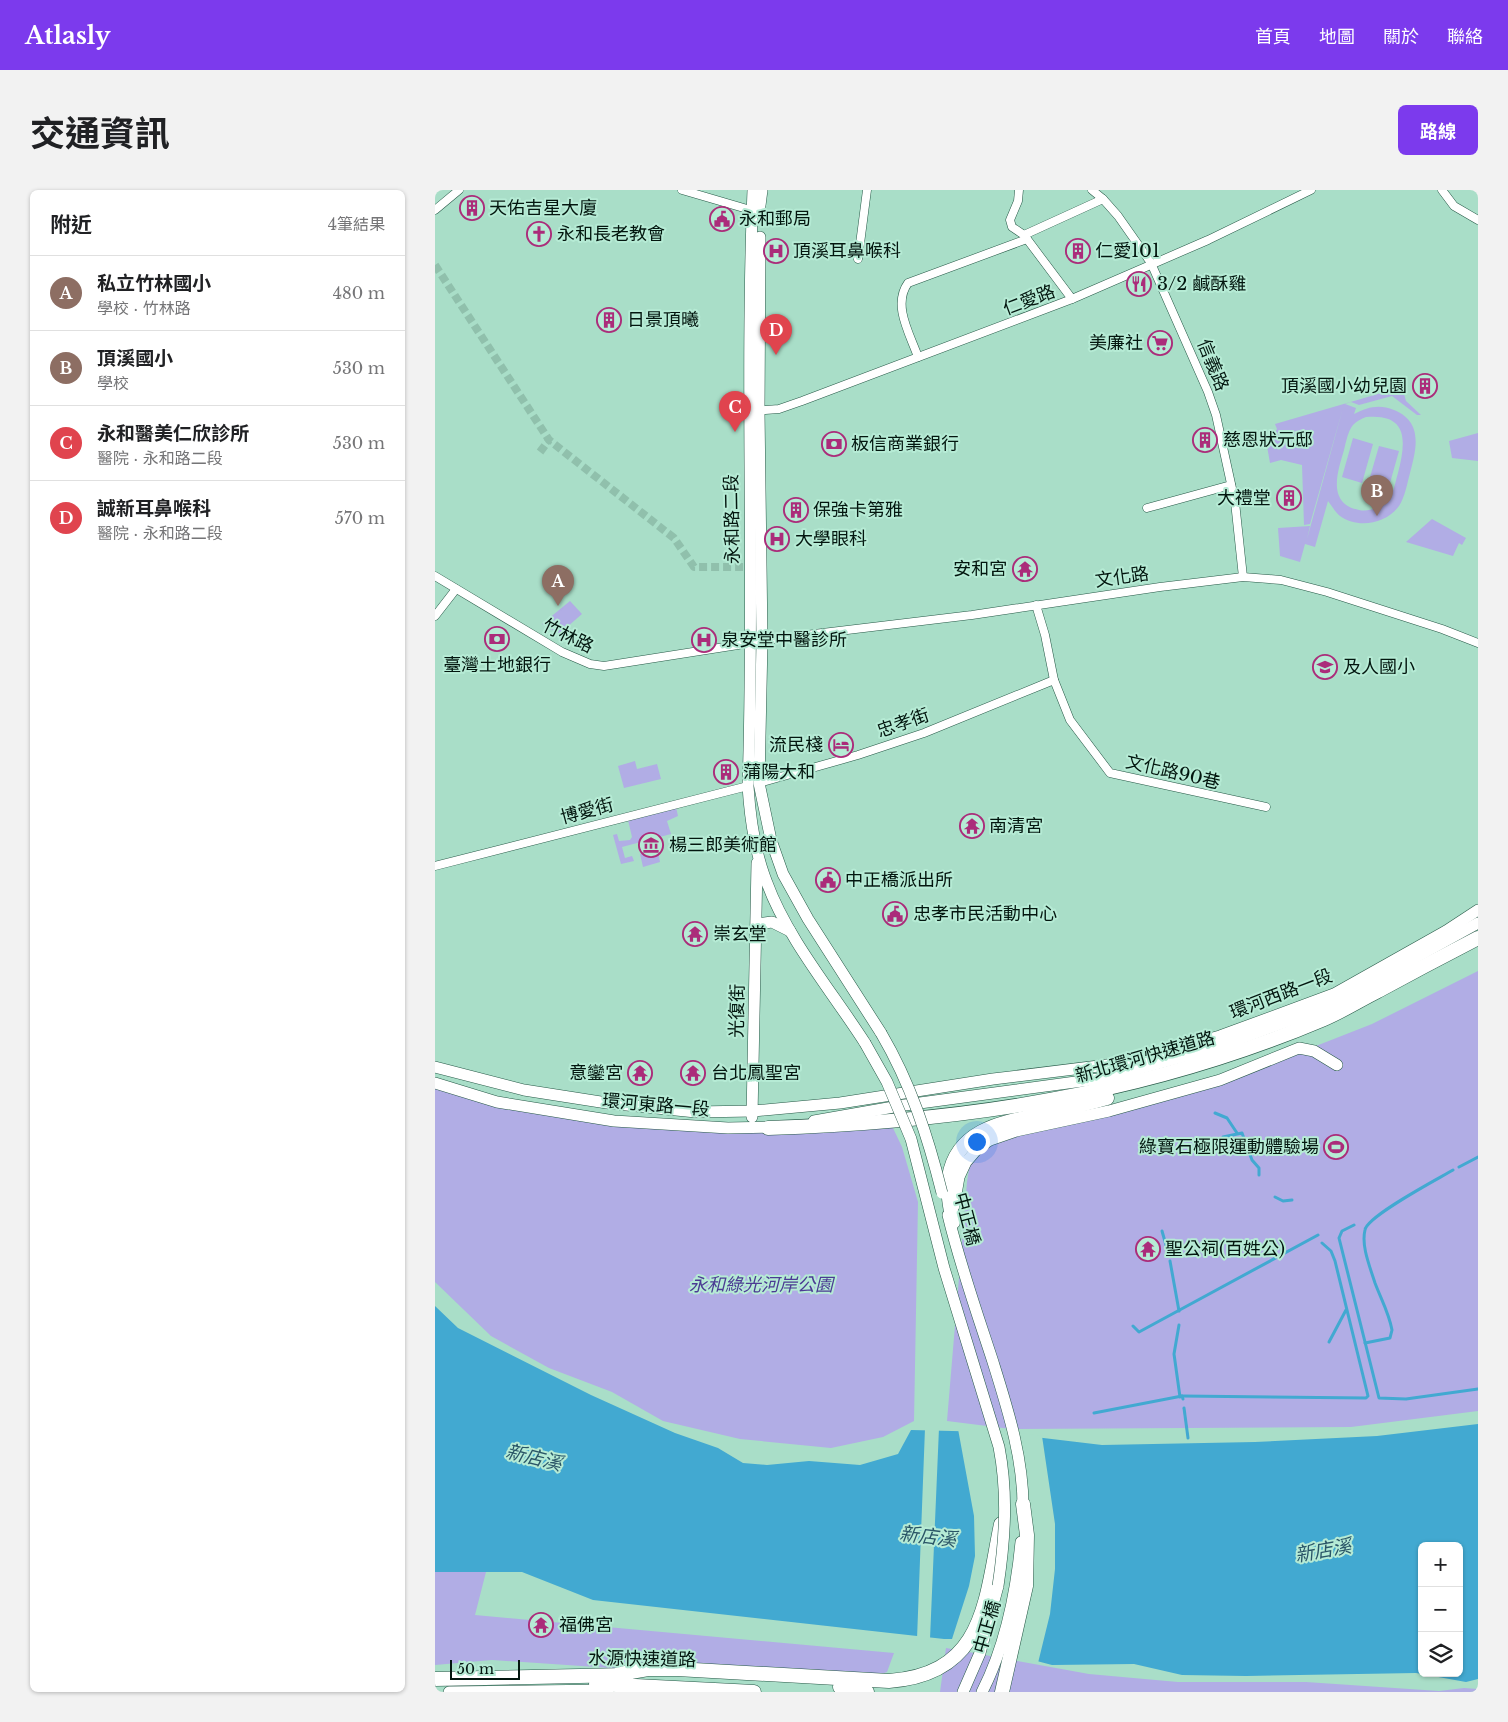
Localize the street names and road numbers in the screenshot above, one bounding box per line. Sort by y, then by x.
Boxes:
street label: 仁愛路 [1000,280,1058,320]
street label: 信義路 [1193,336,1233,394]
street label: 永和路二段 [720,474,744,564]
street label: 文化路 [1094,562,1150,592]
street label: 竹林路 [539,614,597,658]
street label: 忠孝街 [874,704,932,742]
street label: 文化路90巷 [1124,750,1222,794]
street label: 博愛街 [558,793,616,829]
street label: 環河西路一段 [1227,964,1335,1024]
street label: 光復街 [726,984,748,1038]
street label: 新北環河快速道路 [1073,1027,1217,1087]
street label: 環河東路一段 [601,1089,711,1121]
street label: 中正橋 [949,1190,985,1248]
street label: 中正橋 [969,1598,1005,1656]
street label: 水源快速道路 [588,1647,696,1671]

